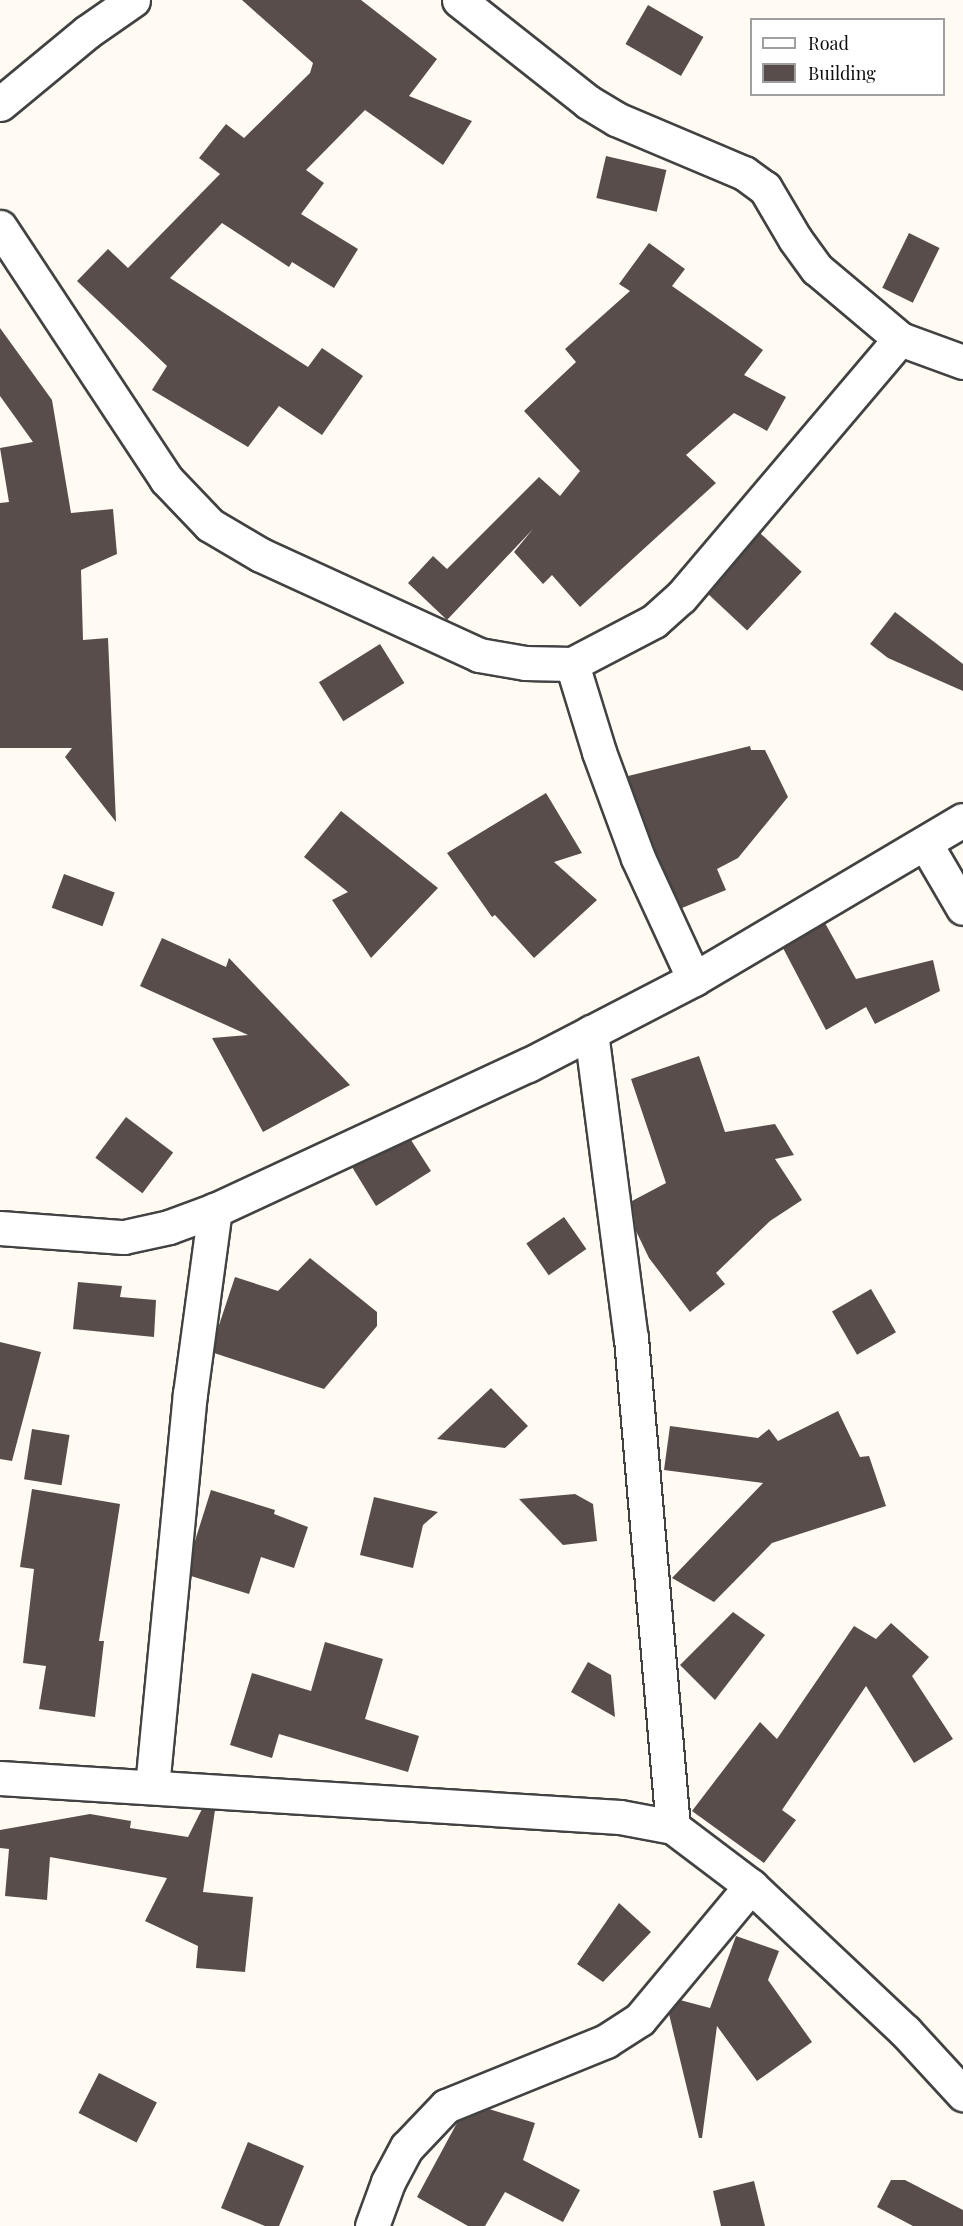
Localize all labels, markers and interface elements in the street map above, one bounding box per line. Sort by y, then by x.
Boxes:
legend [750,18,945,96]
text: Road [808,31,849,55]
text: Building [808,61,876,85]

